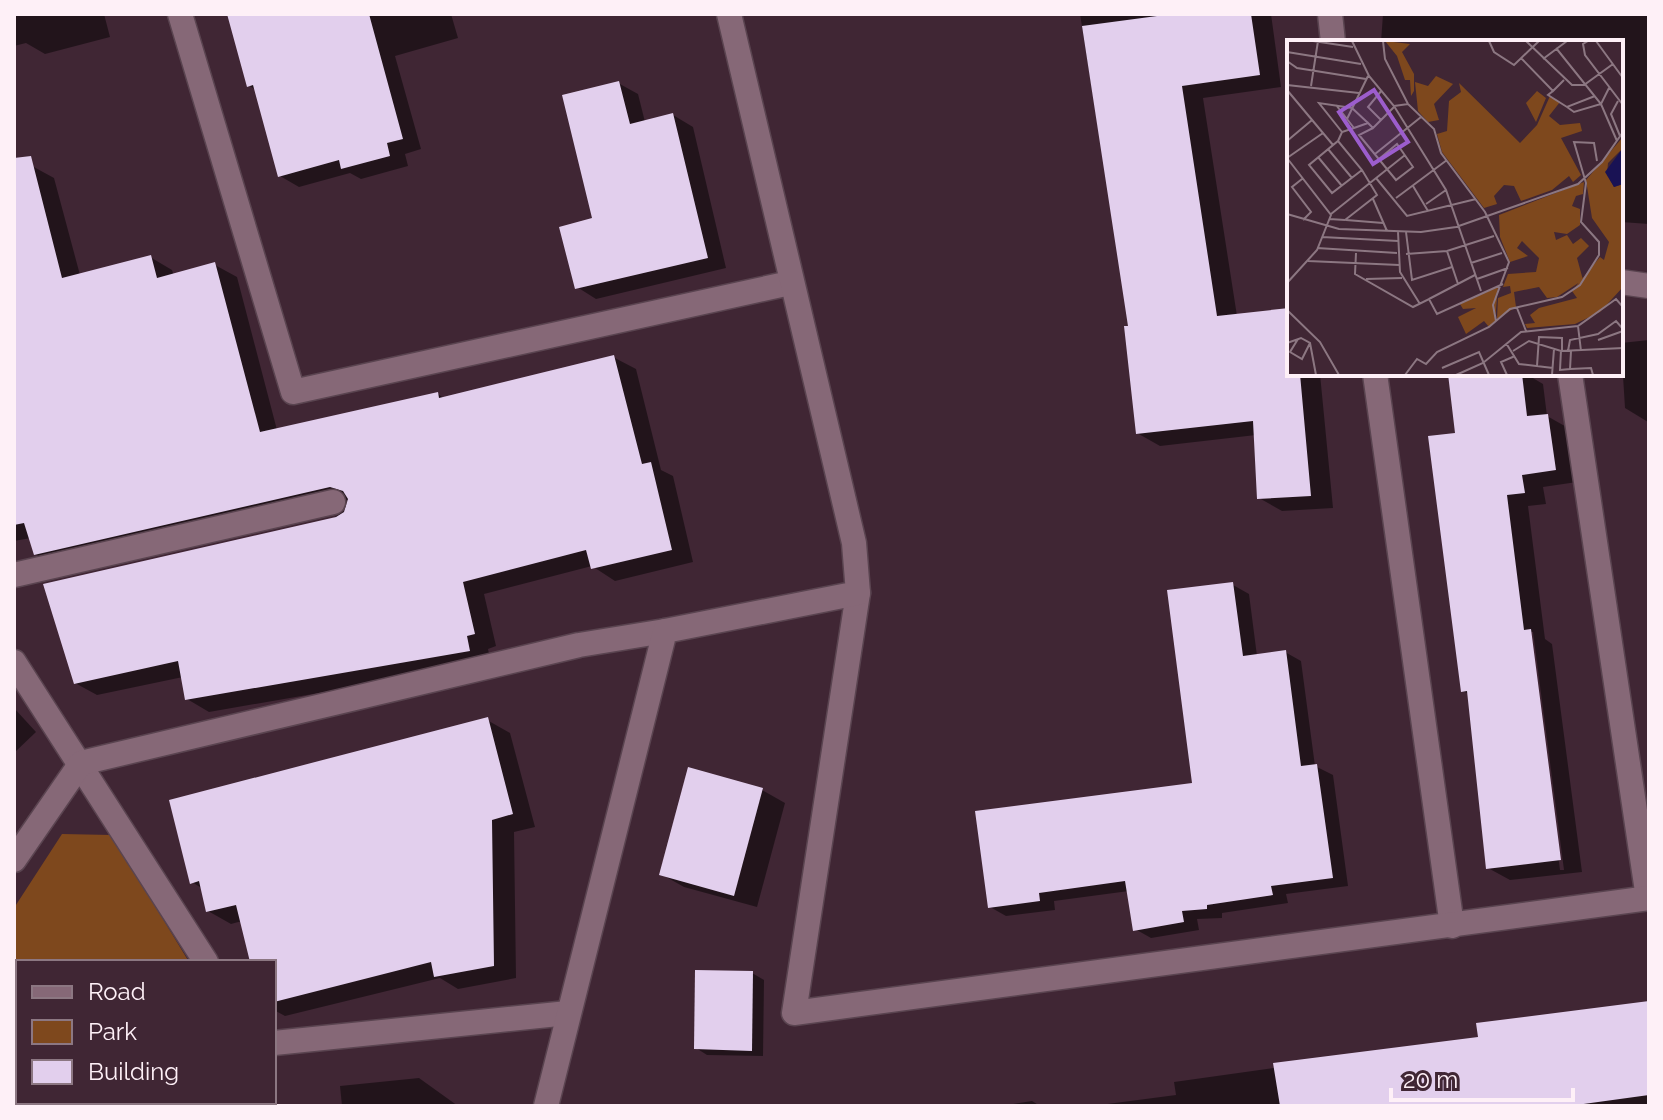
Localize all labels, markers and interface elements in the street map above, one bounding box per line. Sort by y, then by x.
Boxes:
inset map [1287,40,1623,376]
legend [16,960,276,1104]
text: Road [88,977,146,1006]
text: Park [88,1017,137,1046]
scale bar [1391,1052,1573,1102]
text: Building [88,1057,179,1086]
text: 20 m [1403,1065,1458,1094]

